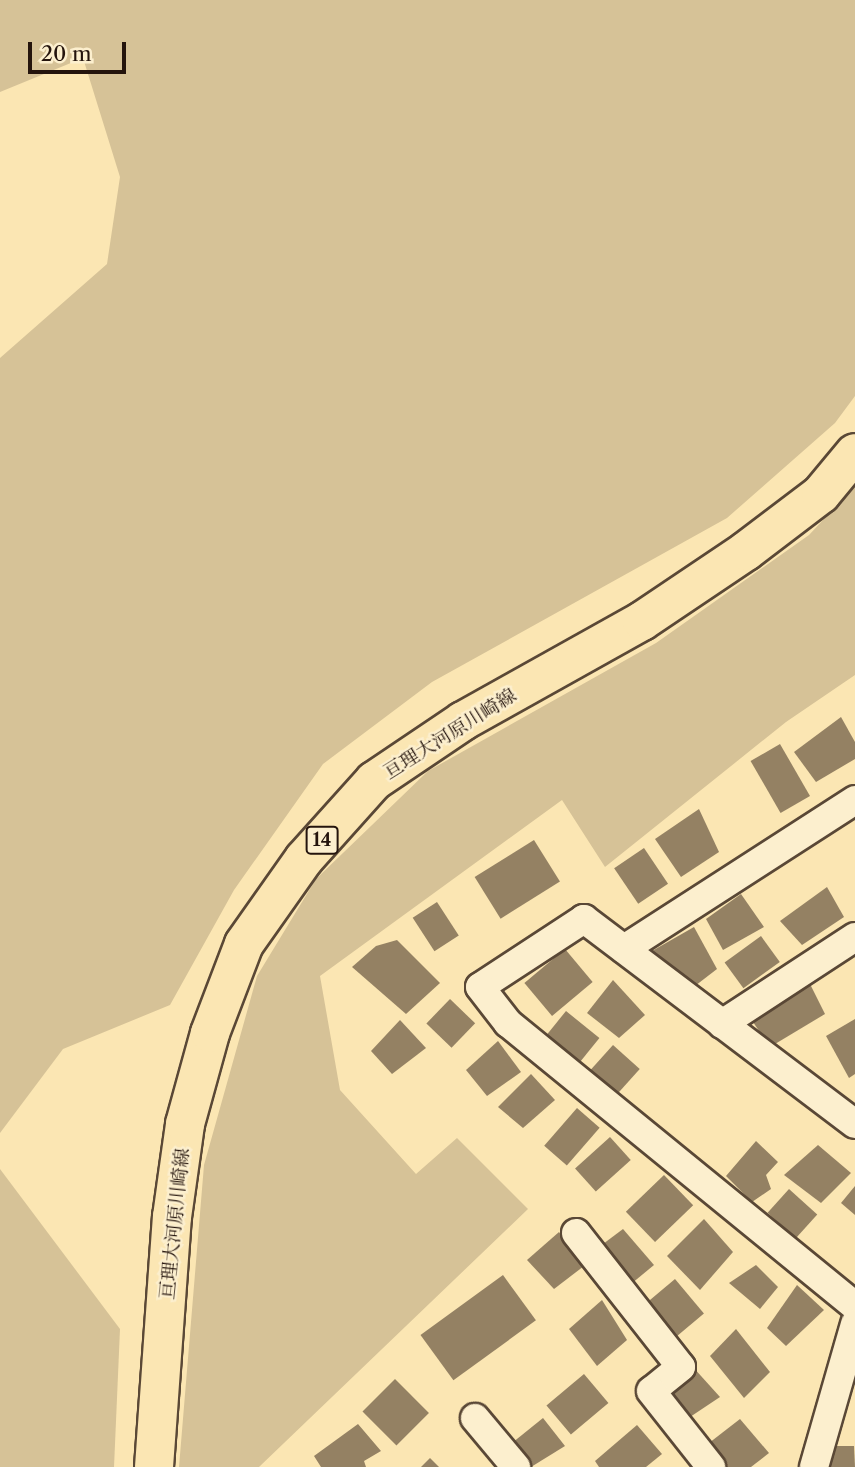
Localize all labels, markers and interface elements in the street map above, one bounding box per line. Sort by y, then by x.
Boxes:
scale bar [32,28,130,72]
text: 20 m [41,41,92,66]
street label: 亘理大河原川崎線 [380,684,520,784]
road number: 14 [304,826,340,854]
street label: 亘理大河原川崎線 [156,1147,194,1301]

